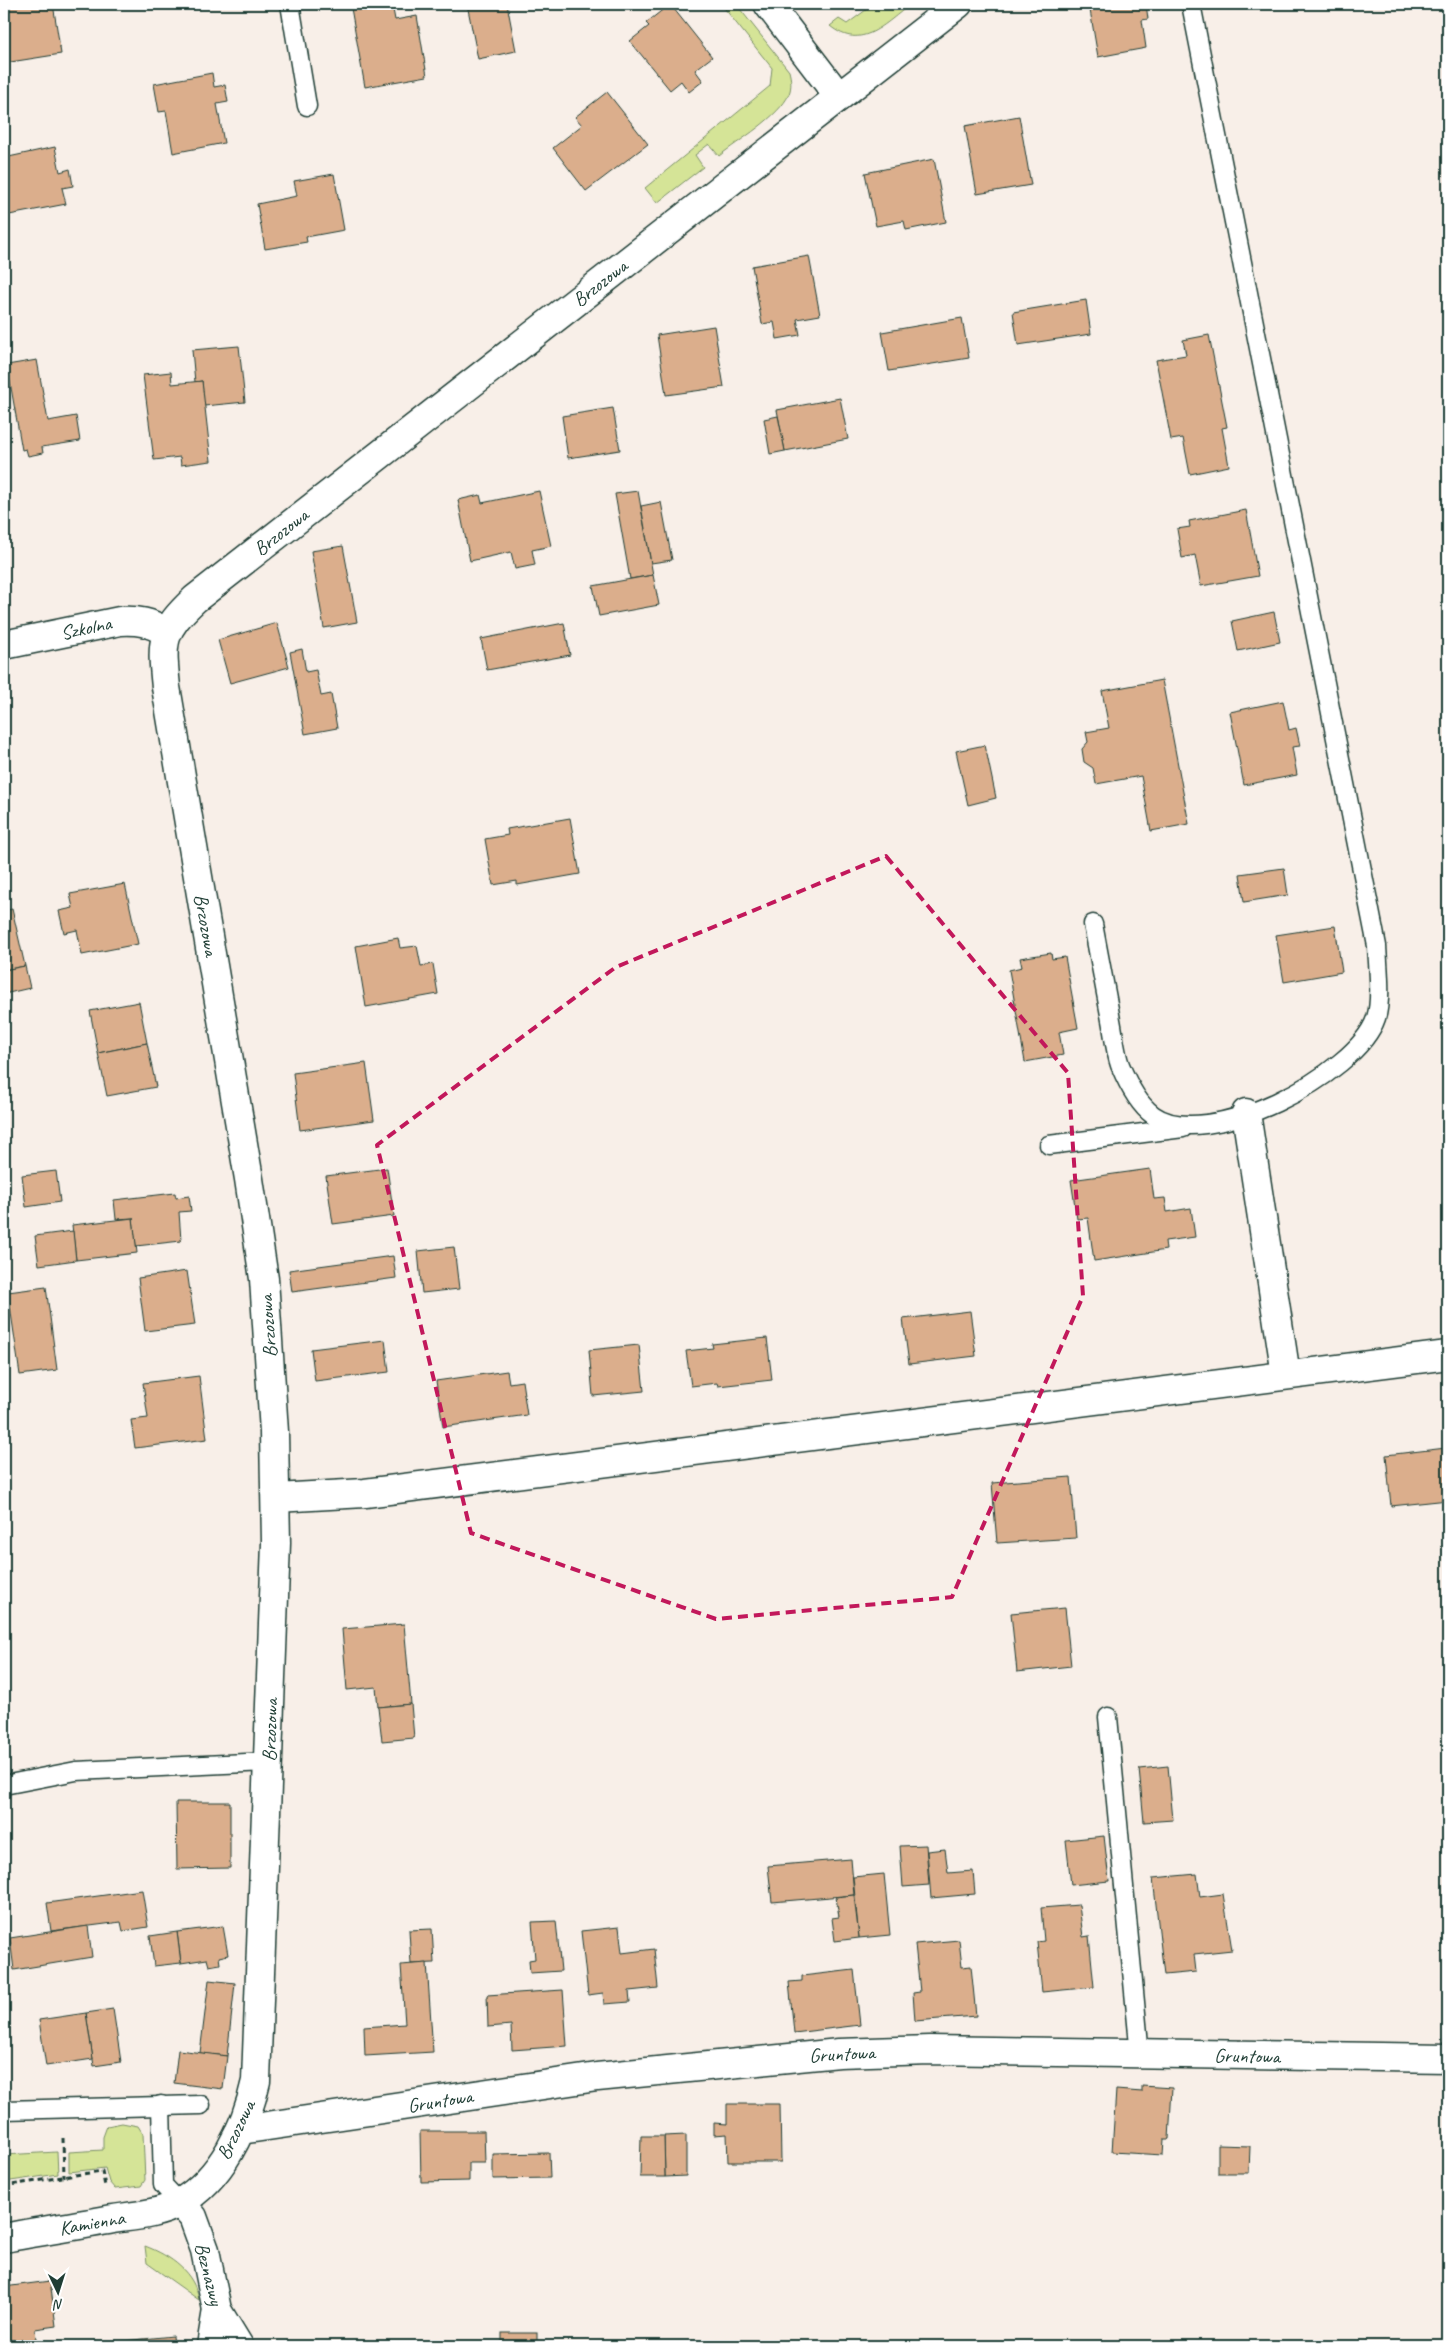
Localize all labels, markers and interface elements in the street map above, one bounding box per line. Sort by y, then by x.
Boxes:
street label: Brzozowa [568,253,634,312]
street label: Brzozowa [249,502,315,561]
street label: Szkolna [58,610,116,646]
street label: Brzozowa [188,892,224,960]
street label: Brzozowa [253,1292,283,1358]
street label: Brzozowa [256,1696,284,1762]
street label: Gruntowa [809,2040,877,2068]
street label: Gruntowa [1214,2043,1282,2069]
street label: Gruntowa [406,2083,476,2118]
street label: Brzozowa [211,2095,262,2164]
street label: Kamienna [57,2205,128,2241]
street label: Beznazwy [189,2240,229,2309]
north arrow [32,2268,82,2318]
text: N [52,2296,64,2313]

